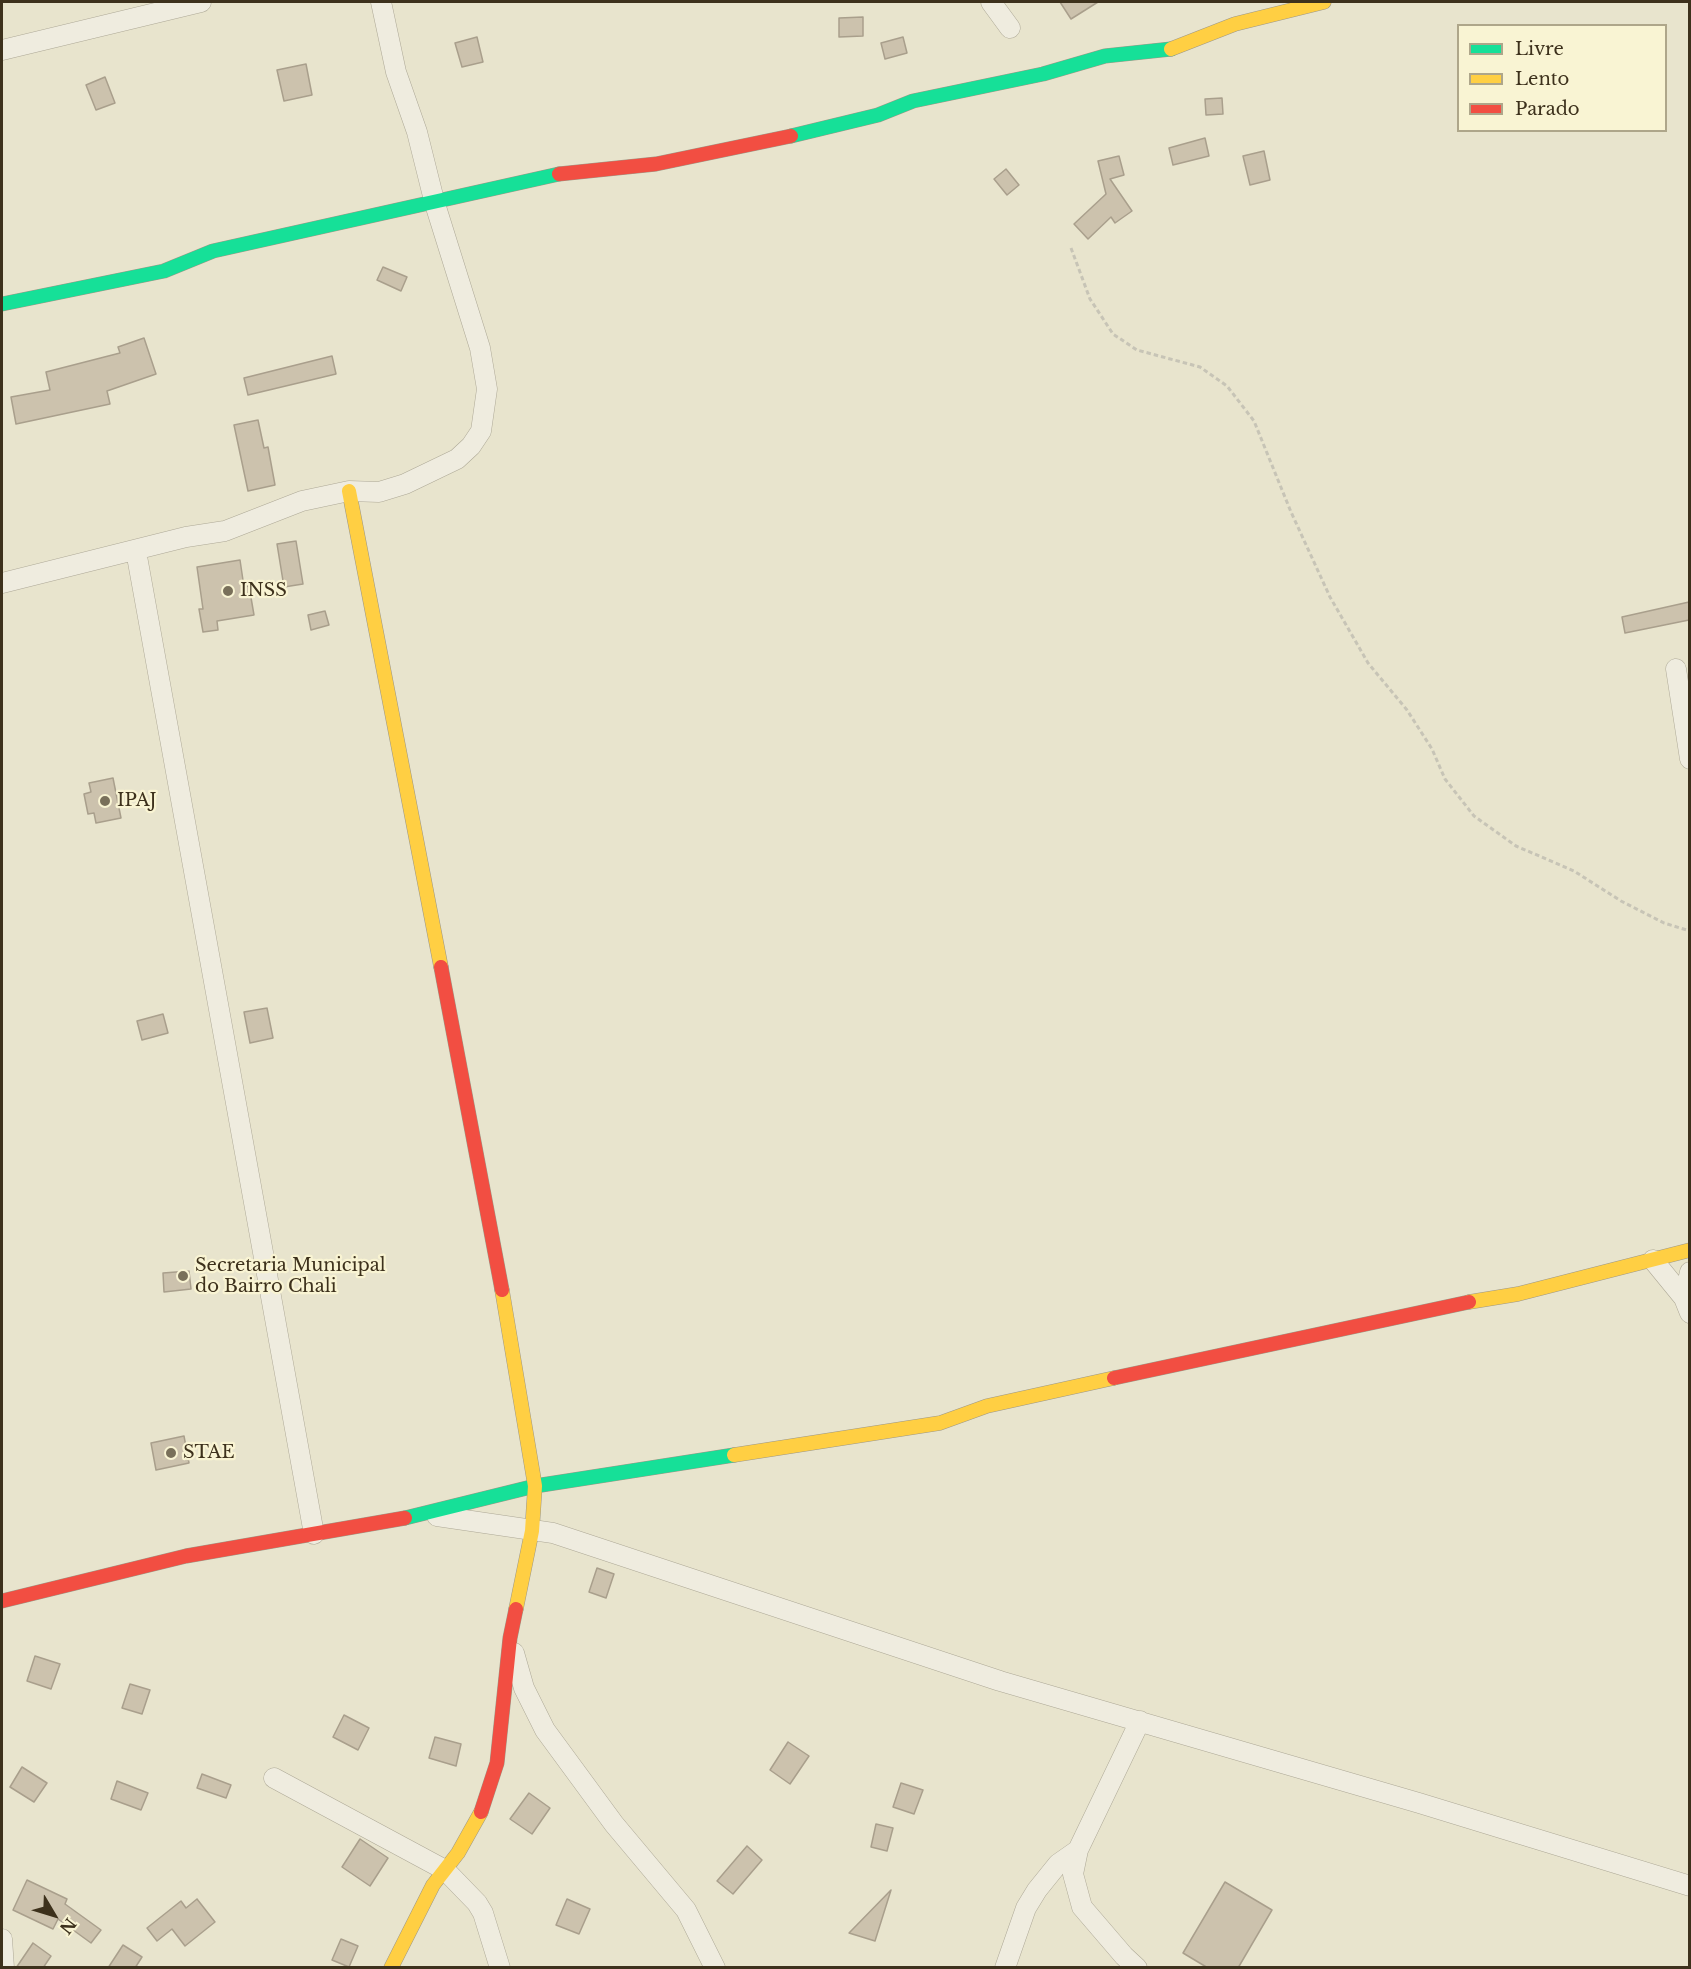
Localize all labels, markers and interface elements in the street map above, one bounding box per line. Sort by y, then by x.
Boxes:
legend [1457,24,1667,132]
text: Livre [1515,38,1564,60]
text: Lento [1515,68,1569,90]
text: Parado [1515,98,1580,120]
place label: INSS [240,580,287,602]
marker: INSS [221,584,235,598]
place label: IPAJ [117,790,157,812]
marker: IPAJ [98,794,112,808]
place label: Secretaria Municipal do Bairro Chali [195,1255,386,1298]
marker: Secretaria Municipal do Bairro Chali [176,1269,190,1283]
place label: STAE [183,1442,235,1464]
marker: STAE [164,1446,178,1460]
north arrow [24,1885,84,1945]
text: N [56,1914,81,1938]

